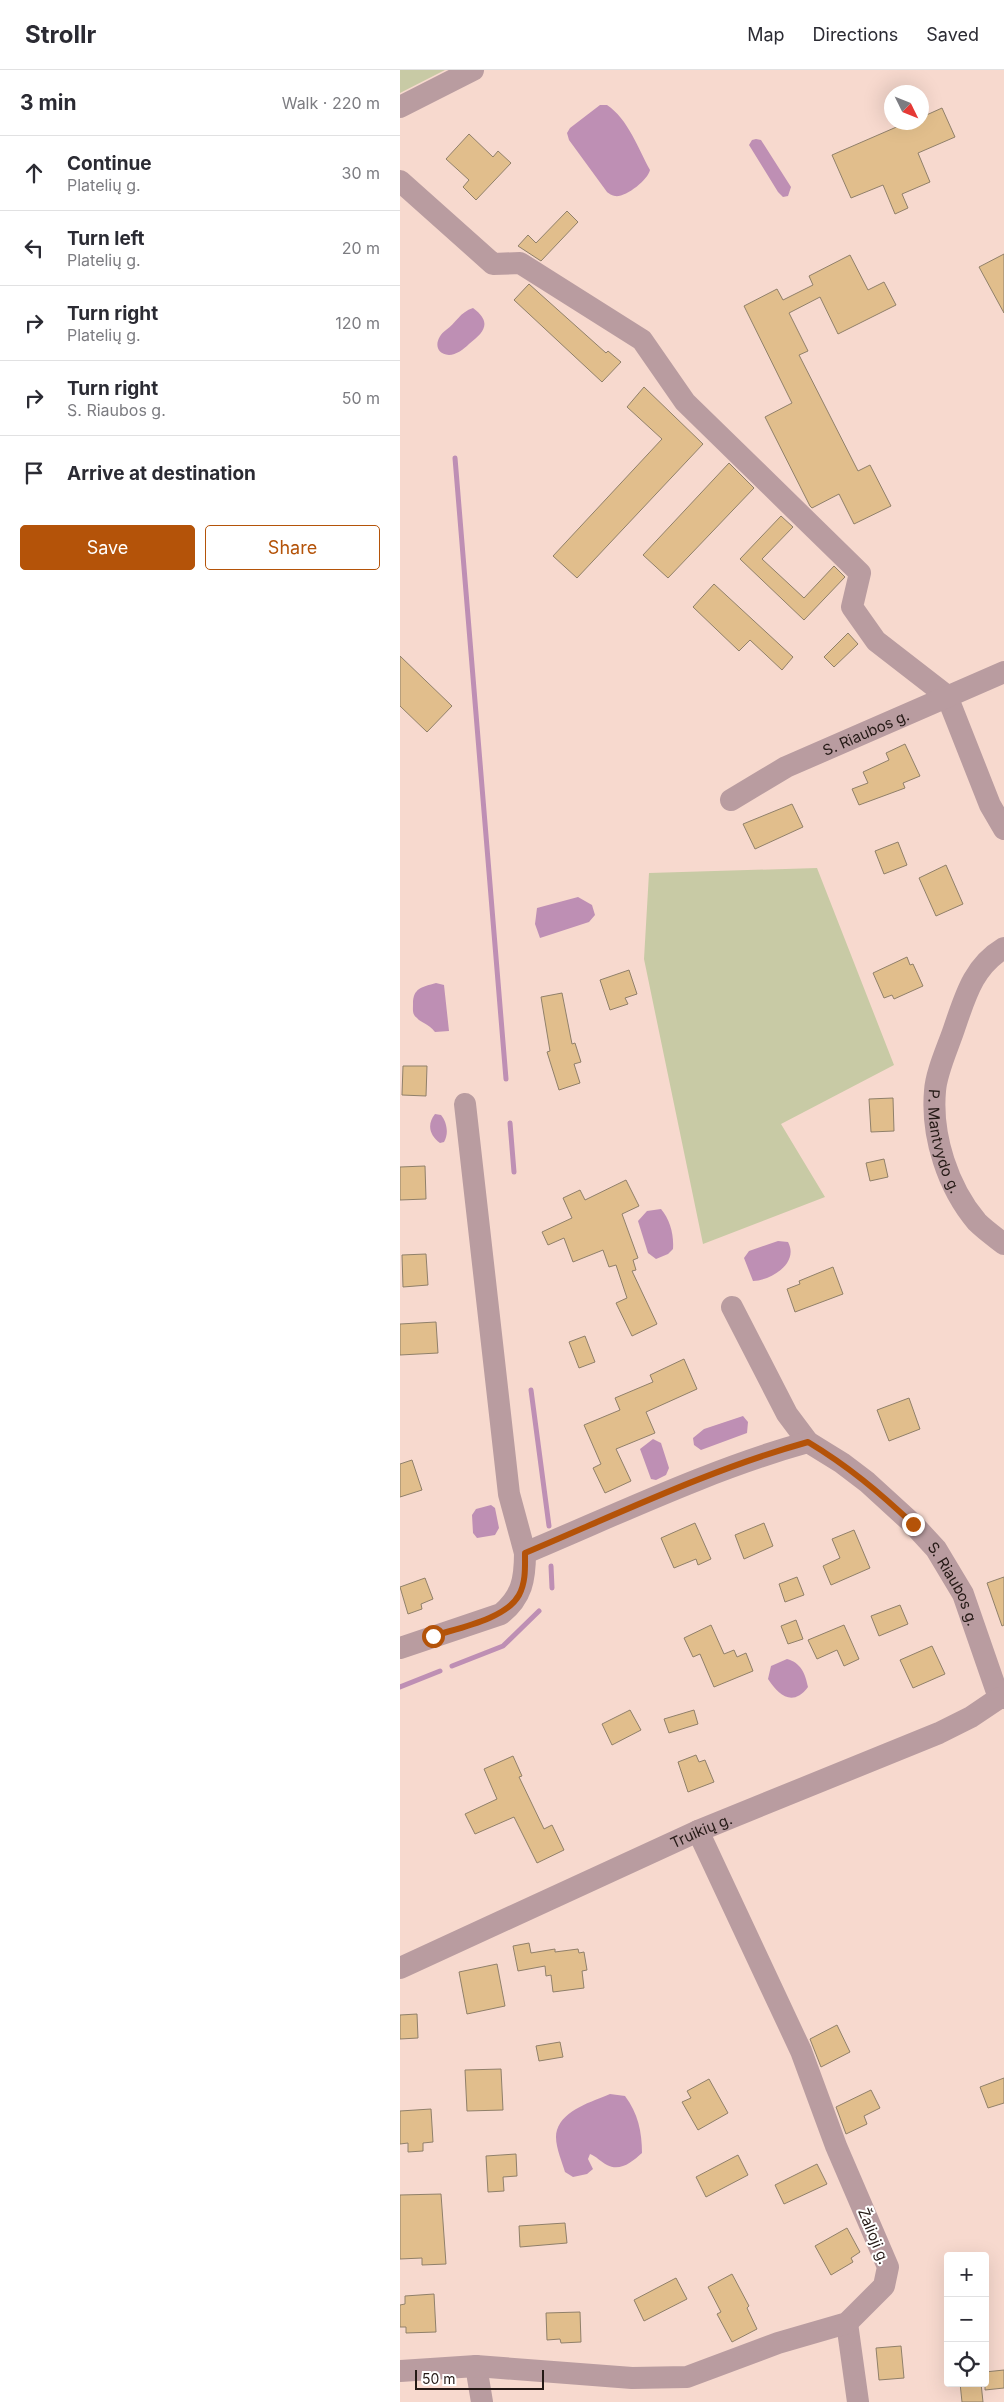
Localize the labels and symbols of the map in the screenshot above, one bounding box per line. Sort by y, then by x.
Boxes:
north arrow [884,85,929,130]
street label: S. Riaubos g. [819,705,912,760]
street label: P. Mantvydo g. [925,1089,965,1196]
route end [902,1513,925,1536]
street label: S. Riaubos g. [924,1537,983,1628]
route start [422,1625,445,1648]
street label: Truikių g. [667,1809,735,1852]
street label: Žalioji g. [854,2205,894,2267]
scale bar [415,2367,544,2390]

